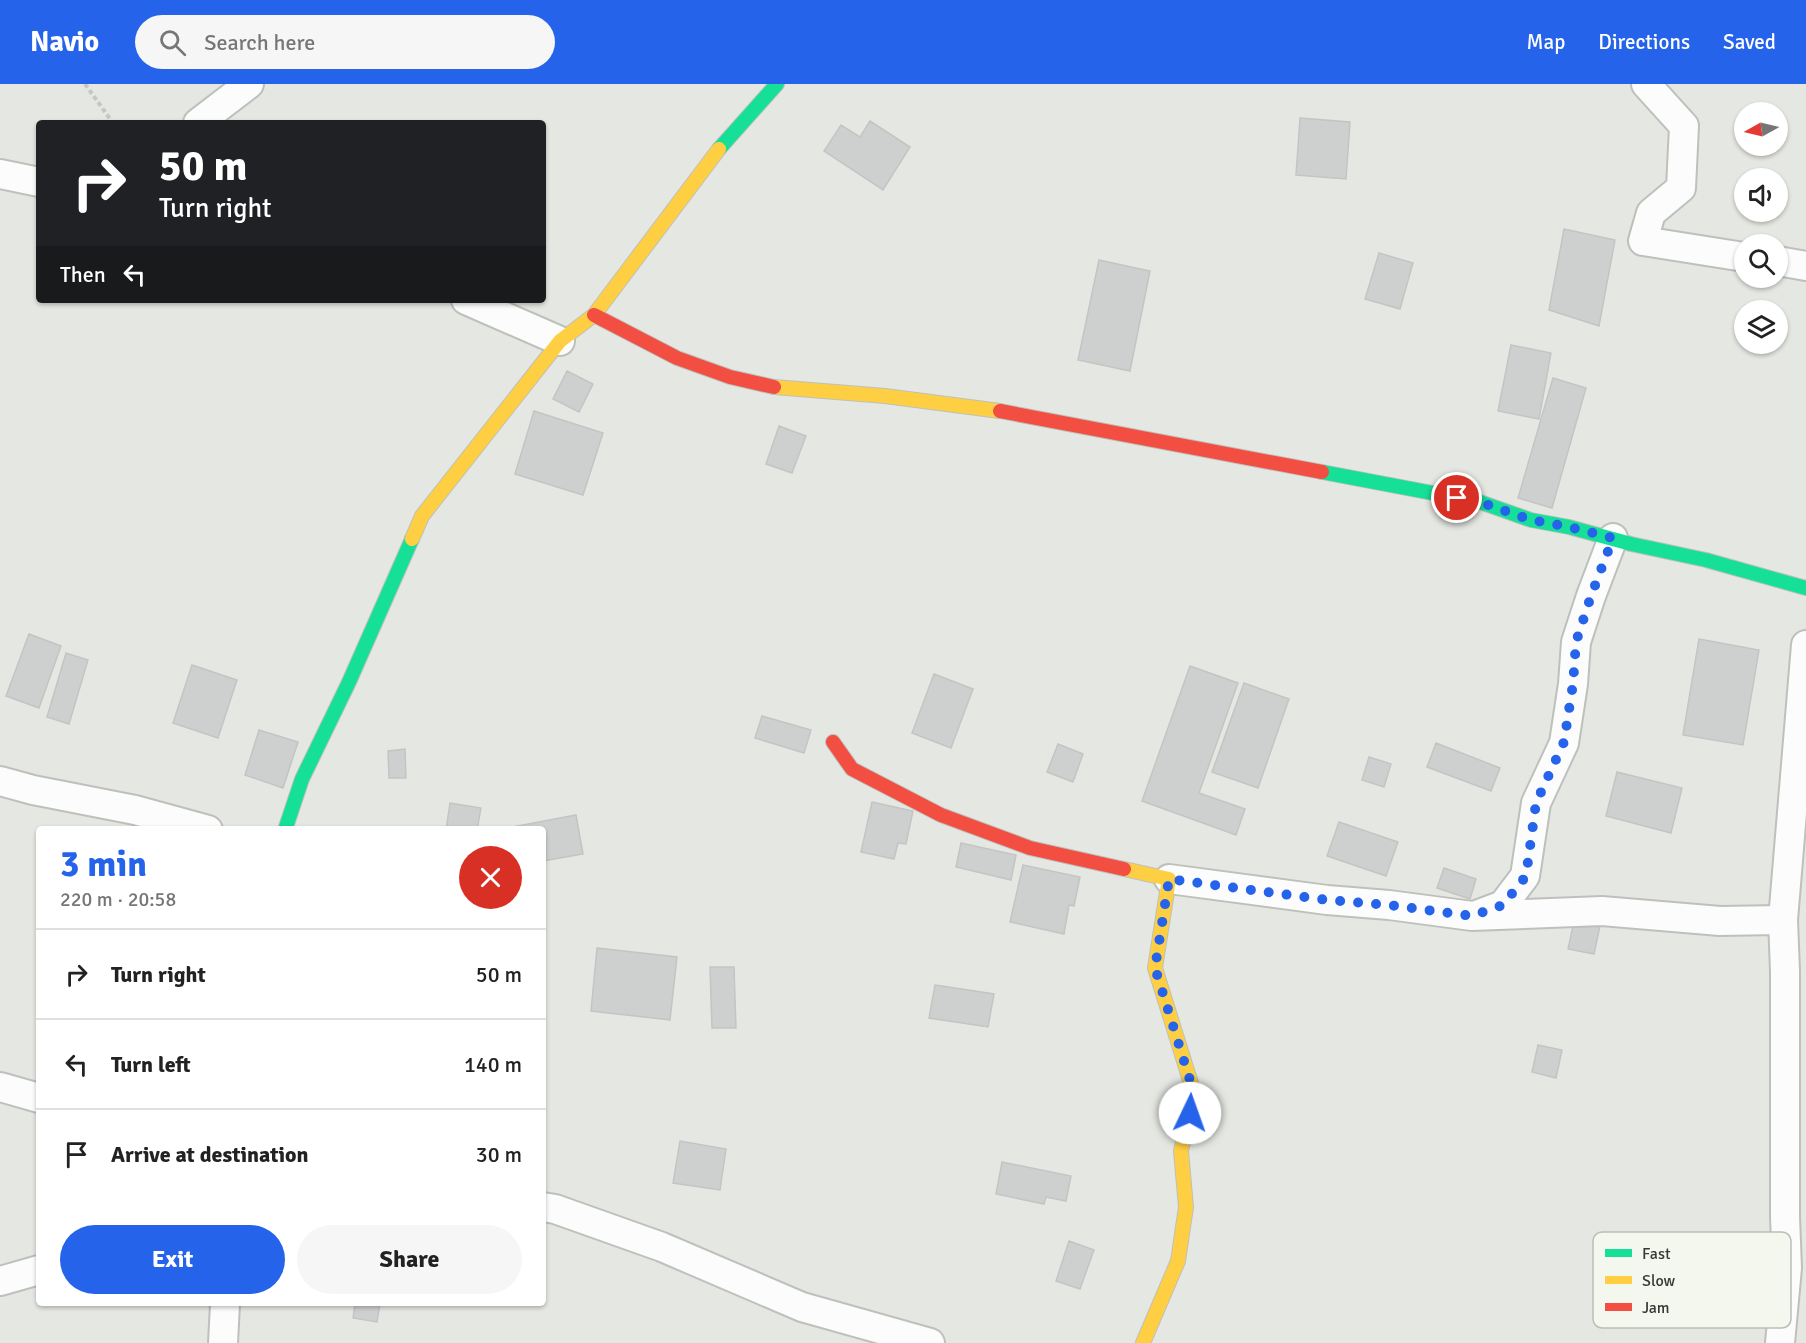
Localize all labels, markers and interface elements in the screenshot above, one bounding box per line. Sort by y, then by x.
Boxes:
search box [135,15,555,69]
text: Navio [30,25,99,59]
icon: search [156,26,189,59]
text: Search here [204,29,315,56]
text: Map [1527,29,1565,55]
text: Directions [1598,29,1690,55]
text: Saved [1723,29,1776,55]
north arrow [1734,102,1788,156]
map controls [1734,102,1788,354]
text: 50 m [159,141,248,192]
icon: right [60,144,138,222]
button: sound [1734,168,1788,222]
text: Turn right [159,192,272,225]
button: search [1734,234,1788,288]
icon: left [118,258,151,291]
text: Then [60,261,106,288]
button: layers [1734,300,1788,354]
pin [1431,472,1482,523]
icon: arrive [1440,481,1473,514]
text: 3 min [60,842,147,887]
button: close [459,846,522,909]
text: 220 m · 20:58 [60,887,176,912]
icon: right [60,958,93,991]
text: Turn right [111,961,206,988]
text: 50 m [476,961,522,988]
icon: left [60,1048,93,1081]
text: Turn left [111,1051,191,1078]
text: 140 m [464,1051,522,1078]
position arrow [1158,1081,1222,1145]
icon: arrive [60,1138,93,1171]
text: Arrive at destination [111,1141,308,1168]
text: 30 m [476,1141,522,1168]
button: Exit [60,1225,285,1294]
button: Share [297,1225,522,1294]
legend [1593,1232,1791,1328]
text: Fast [1642,1244,1671,1264]
text: Slow [1642,1271,1676,1291]
text: Jam [1642,1298,1670,1318]

